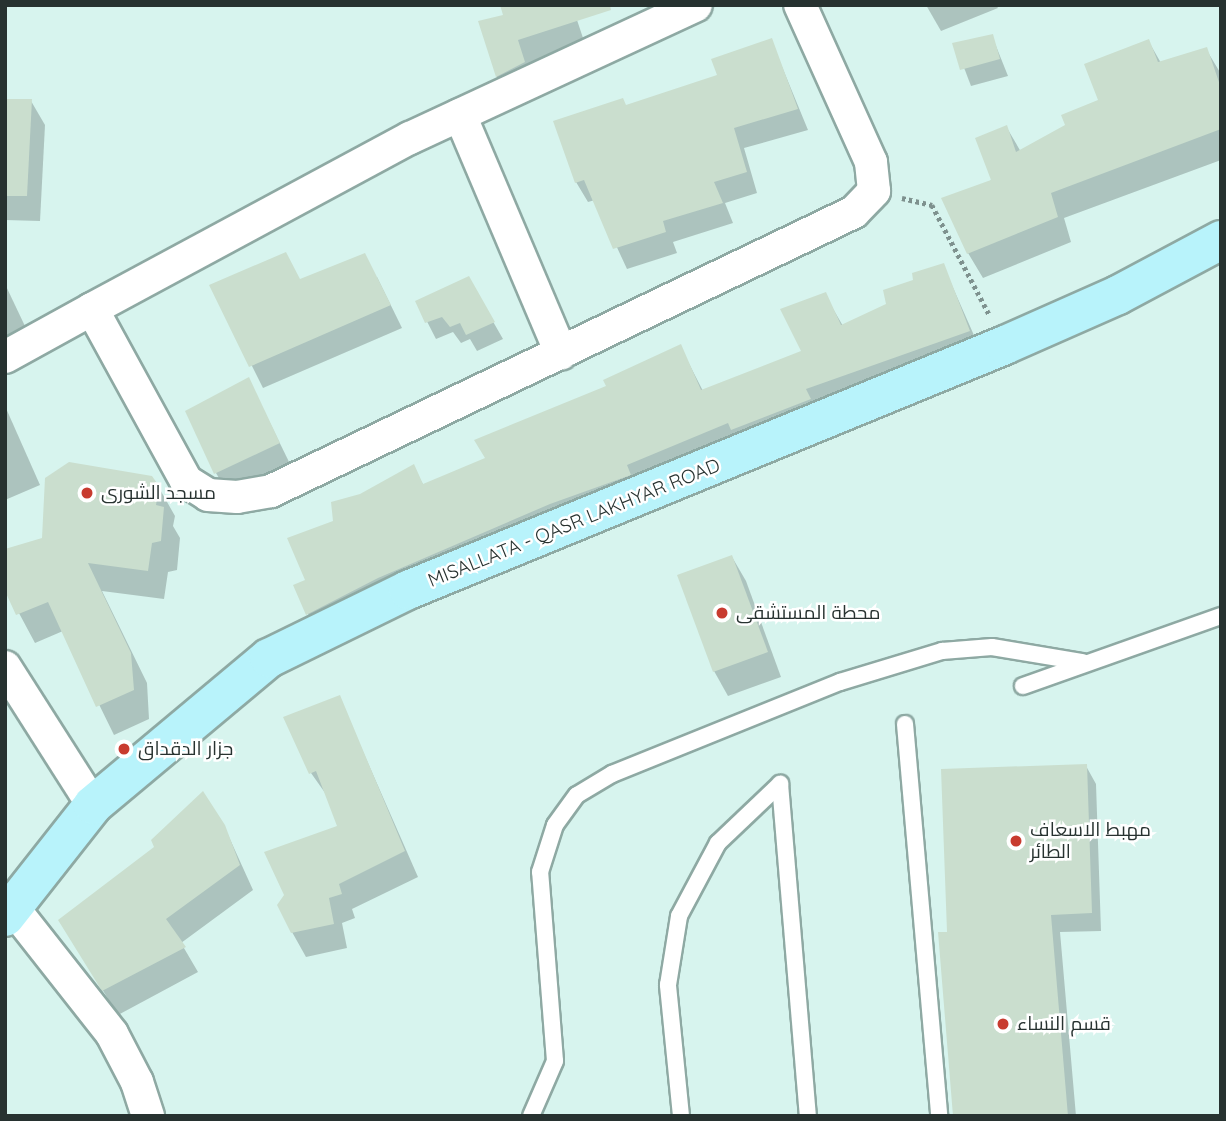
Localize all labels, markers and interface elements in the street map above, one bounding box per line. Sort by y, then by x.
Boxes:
street label: MISALLATA - QASR LAKHYAR ROAD [425,454,723,592]
place label: مسجد الشورى [101,482,216,504]
marker: مسجد الشورى [79,485,95,501]
place label: محطة المستشقى [736,602,880,624]
marker: محطة المستشقى [714,605,730,621]
place label: جزار الدقداق [138,738,233,760]
marker: جزار الدقداق [116,741,132,757]
place label: مهبط الاسعاف الطائر [1030,819,1151,863]
marker: مهبط الاسعاف الطائر [1008,833,1024,849]
place label: قسم النساء [1017,1013,1111,1035]
marker: قسم النساء [995,1016,1011,1032]

